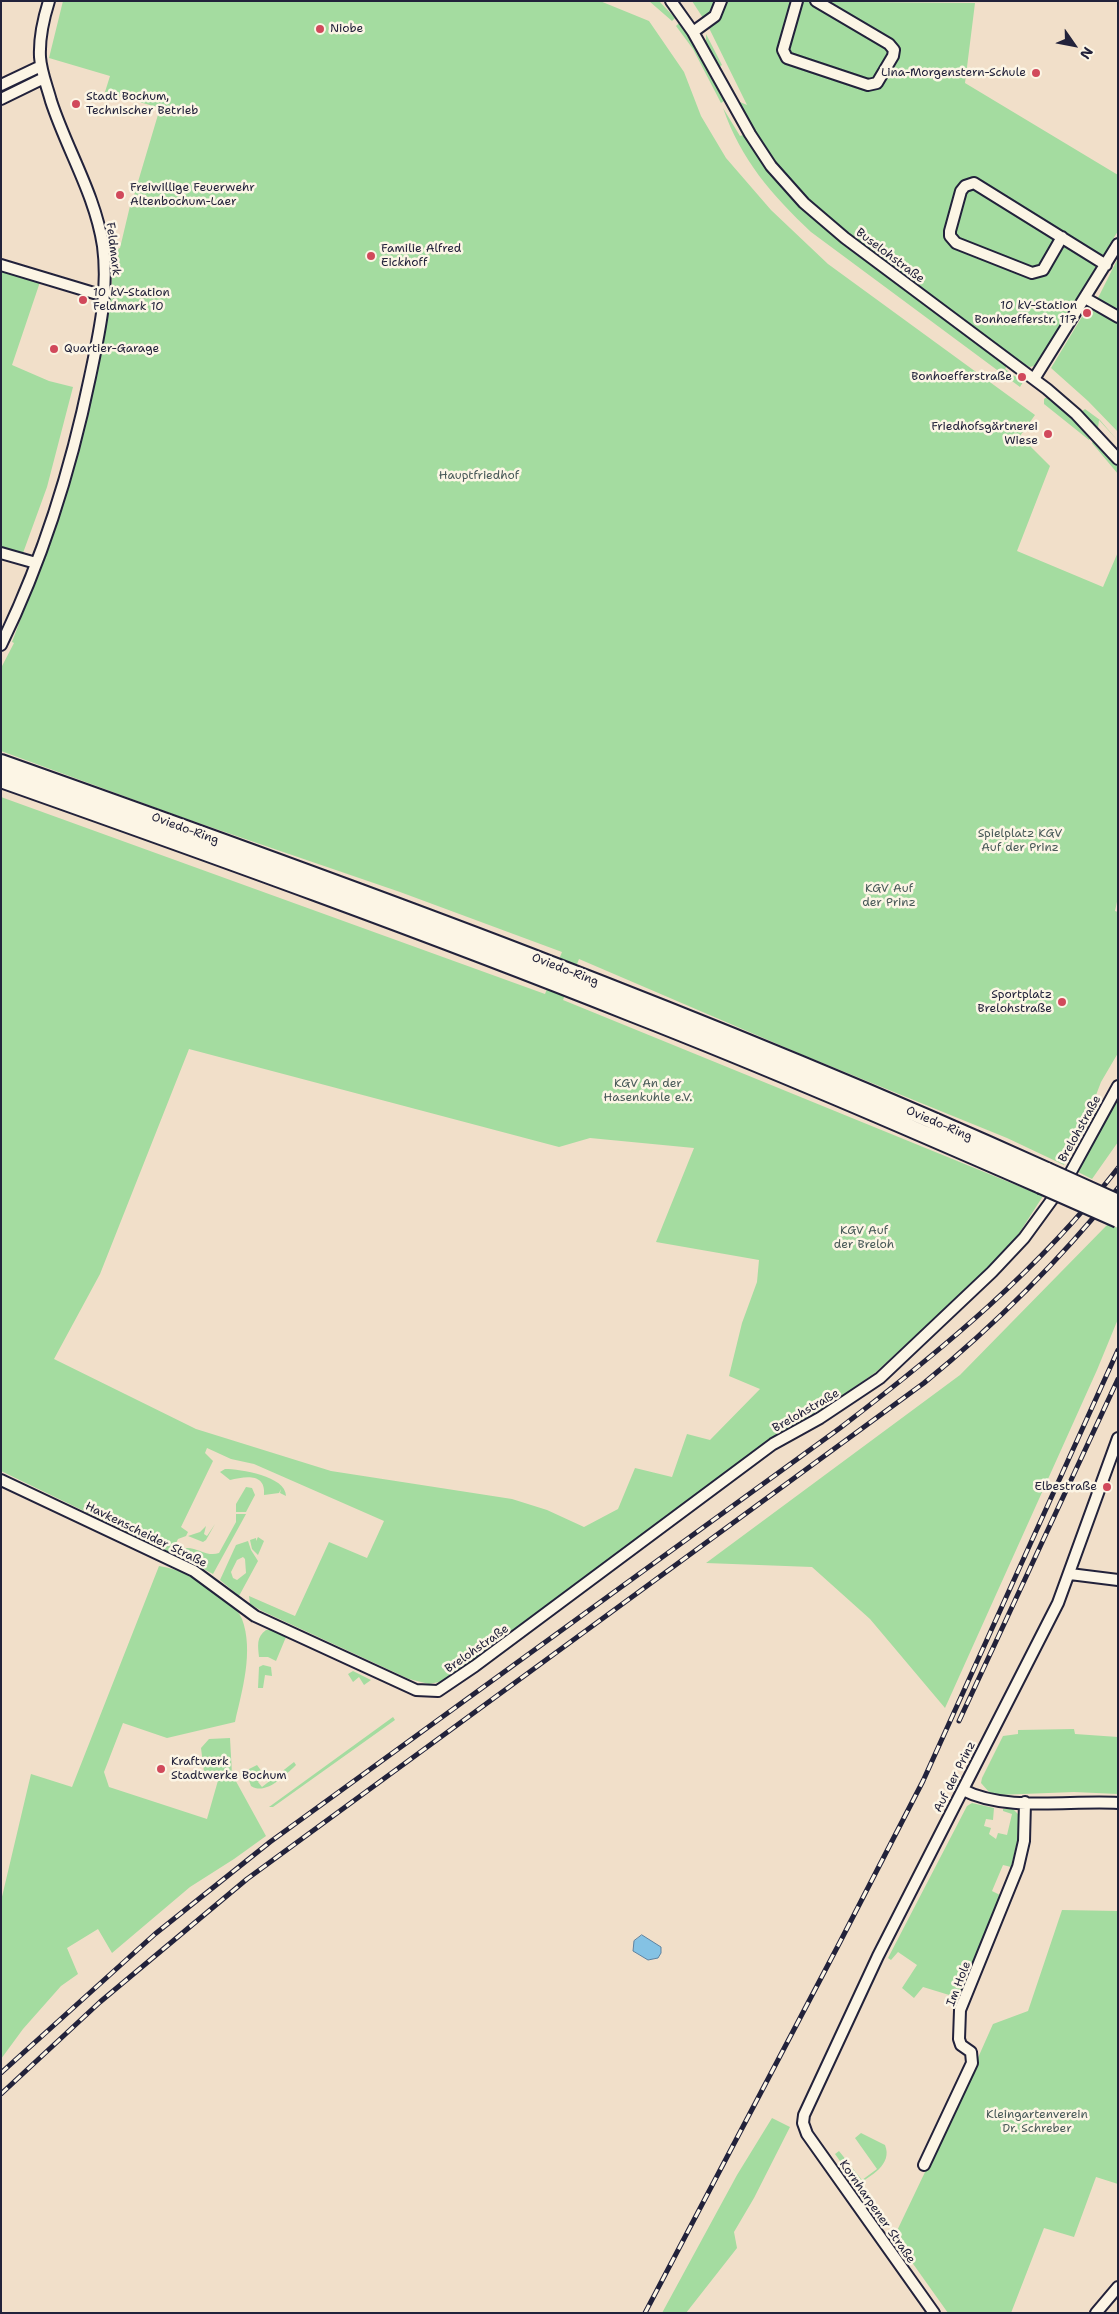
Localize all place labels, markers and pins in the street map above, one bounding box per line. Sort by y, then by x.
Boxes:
place label: Niobe [330,22,363,36]
marker: Niobe [314,23,326,35]
place label: Lina-Morgenstern-Schule [881,66,1026,80]
marker: Lina-Morgenstern-Schule [1030,67,1042,79]
place label: Stadt Bochum, Technischer Betrieb [86,90,198,118]
marker: Stadt Bochum, Technischer Betrieb [70,98,82,110]
place label: Freiwillige Feuerwehr Altenbochum-Laer [130,181,255,209]
marker: Freiwillige Feuerwehr Altenbochum-Laer [114,189,126,201]
place label: Familie Alfred Eickhoff [381,242,461,270]
marker: Familie Alfred Eickhoff [365,250,377,262]
place label: 10 kV-Station Feldmark 10 [93,286,170,314]
marker: 10 kV-Station Feldmark 10 [77,294,89,306]
place label: 10 kV-Station Bonhoefferstr. 117 [975,299,1077,327]
marker: 10 kV-Station Bonhoefferstr. 117 [1081,307,1093,319]
place label: Quartier-Garage [64,342,159,356]
marker: Quartier-Garage [48,343,60,355]
place label: Bonhoefferstraße [911,370,1012,384]
marker: Bonhoefferstraße [1016,371,1028,383]
place label: Friedhofsgärtnerei Wiese [931,420,1038,448]
marker: Friedhofsgärtnerei Wiese [1042,428,1054,440]
place label: Sportplatz Brelohstraße [978,988,1052,1016]
marker: Sportplatz Brelohstraße [1056,996,1068,1008]
place label: Elbestraße [1035,1480,1097,1494]
marker: Elbestraße [1101,1481,1113,1493]
place label: Kraftwerk Stadtwerke Bochum [171,1755,287,1783]
marker: Kraftwerk Stadtwerke Bochum [155,1763,167,1775]

